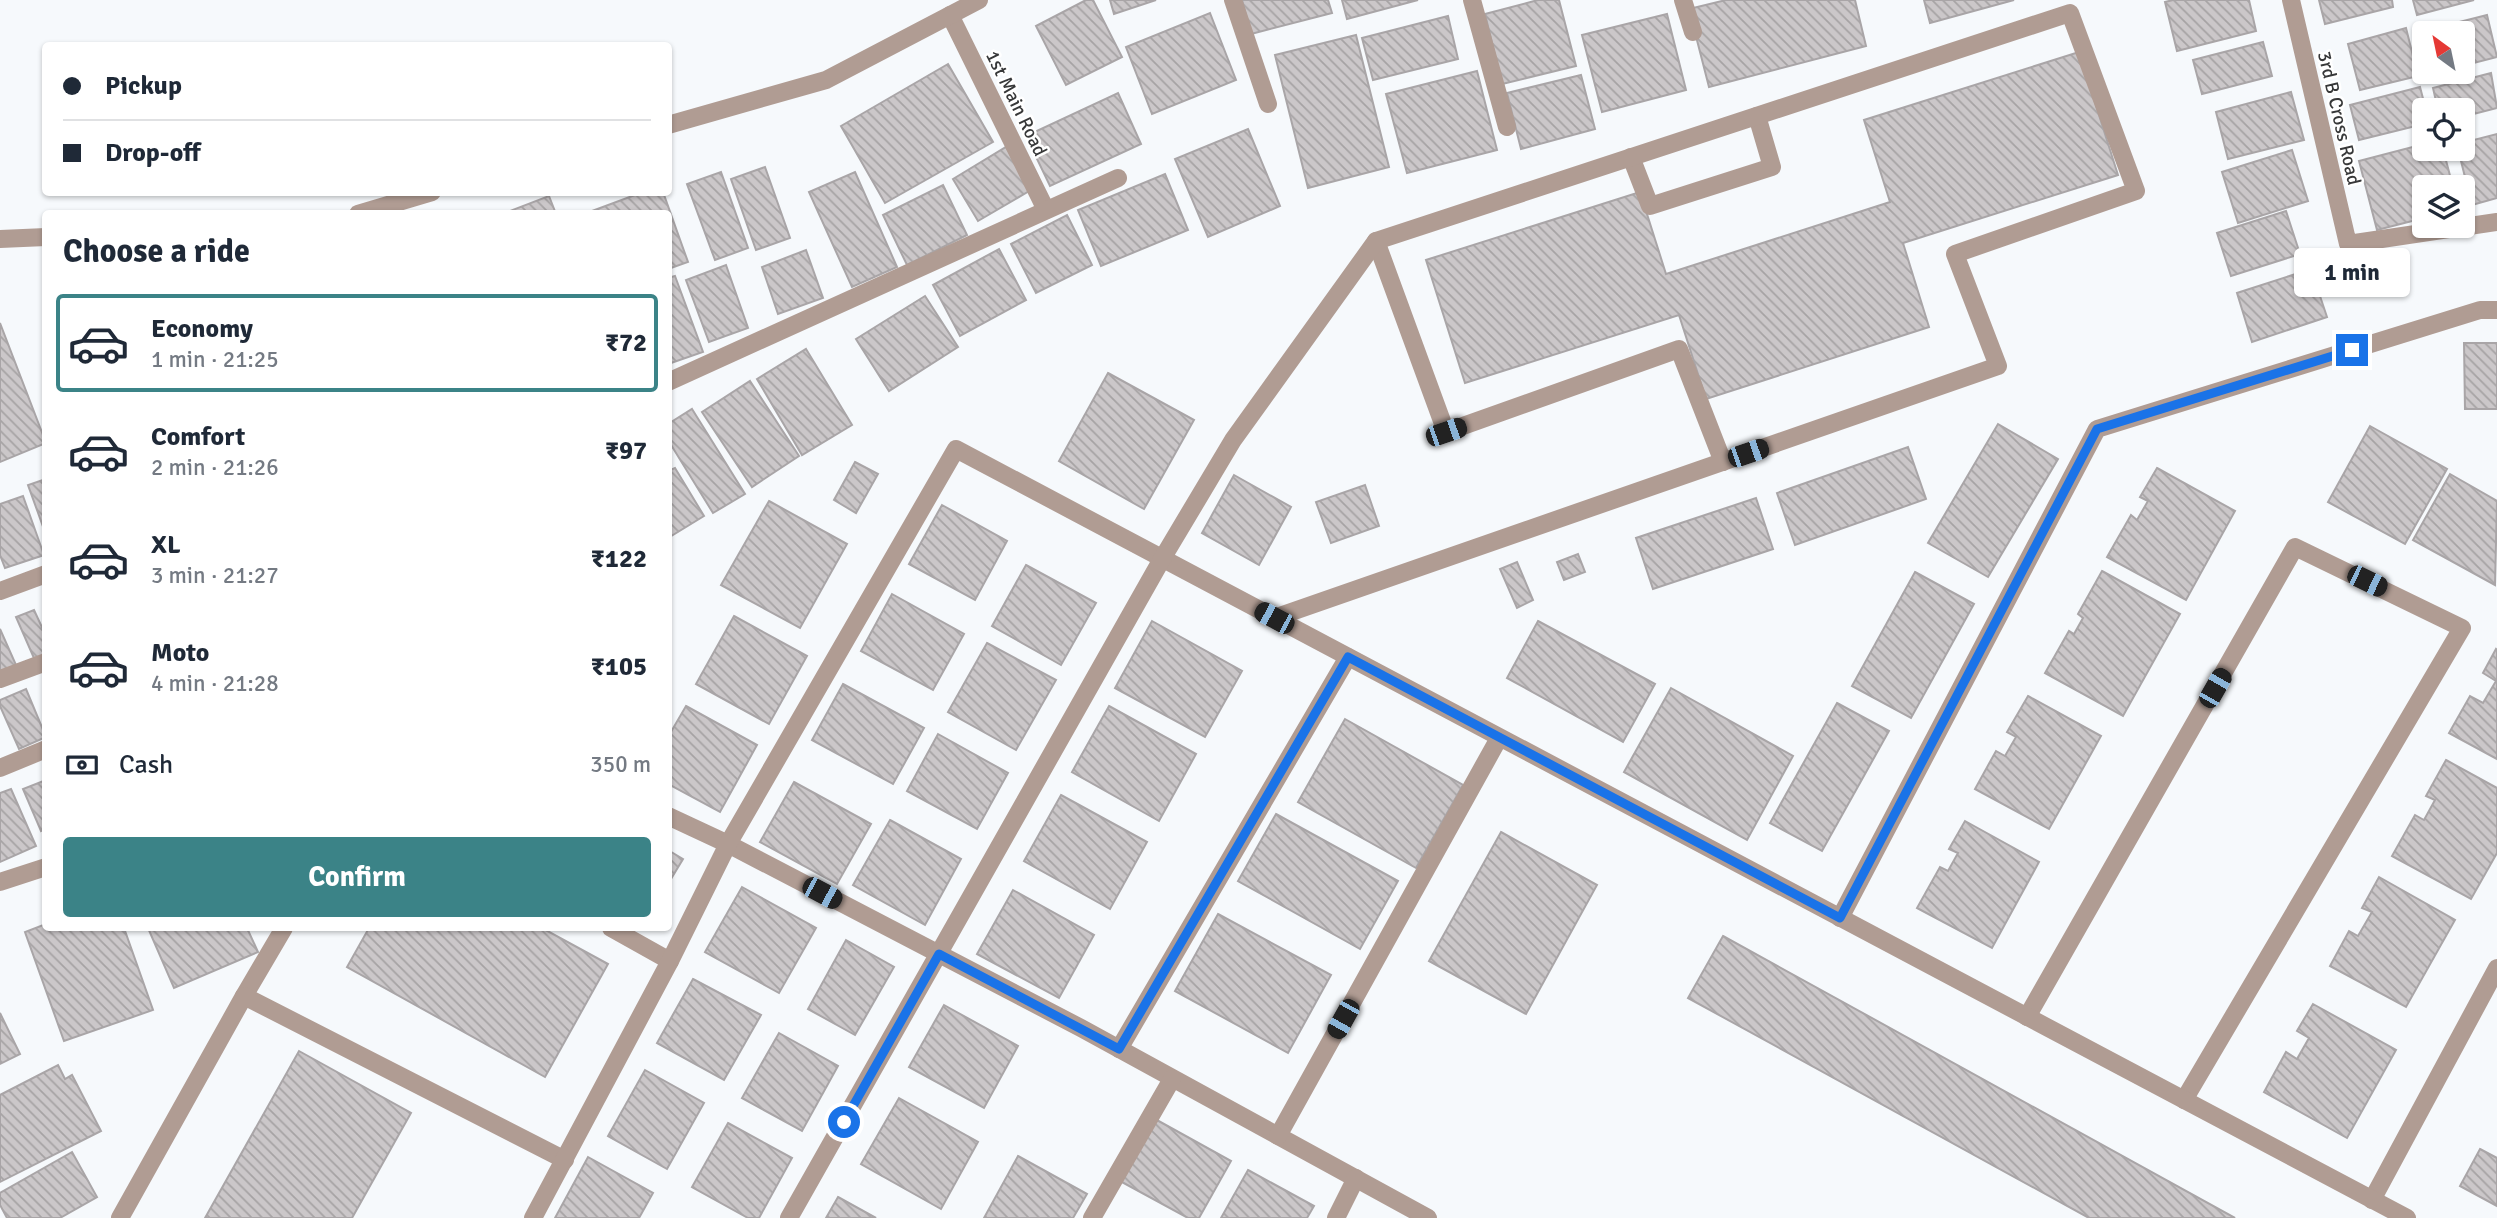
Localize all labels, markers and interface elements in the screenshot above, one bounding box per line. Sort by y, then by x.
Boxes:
north arrow [2412,21,2474,84]
map controls [2412,21,2475,238]
street label: 1st Main Road [980,47,1052,160]
street label: 3rd B Cross Road [2312,49,2366,187]
text: Pickup [105,70,182,102]
button: locate [2412,98,2475,161]
text: Drop-off [105,137,201,169]
button: layers [2412,175,2475,238]
text: Choose a ride [63,232,250,271]
callout: 1 min [2294,248,2410,298]
text: 1 min [2324,258,2380,287]
icon: car [67,312,130,375]
text: Economy [151,313,253,345]
text: ₹72 [605,327,647,359]
route end [2336,334,2368,366]
text: 1 min · 21:25 [151,345,279,374]
car [1423,415,1470,449]
icon: car [67,420,130,483]
text: Comfort [151,421,245,453]
text: ₹97 [605,435,647,467]
car [1725,436,1772,470]
text: 2 min · 21:26 [151,453,279,482]
icon: car [67,528,130,591]
text: XL [151,529,181,561]
text: ₹122 [591,543,647,575]
text: 3 min · 21:27 [151,561,279,590]
car [2344,562,2391,600]
car [1251,599,1298,637]
icon: car [67,636,130,699]
text: Moto [151,637,209,669]
text: ₹105 [591,651,647,683]
car [2196,665,2235,711]
text: 4 min · 21:28 [151,669,279,698]
icon: cash [63,746,101,784]
text: Cash [119,749,173,781]
text: 350 m [590,750,651,779]
button: Confirm [63,837,651,917]
car [799,874,846,912]
car [1324,996,1363,1042]
route start [828,1106,860,1138]

